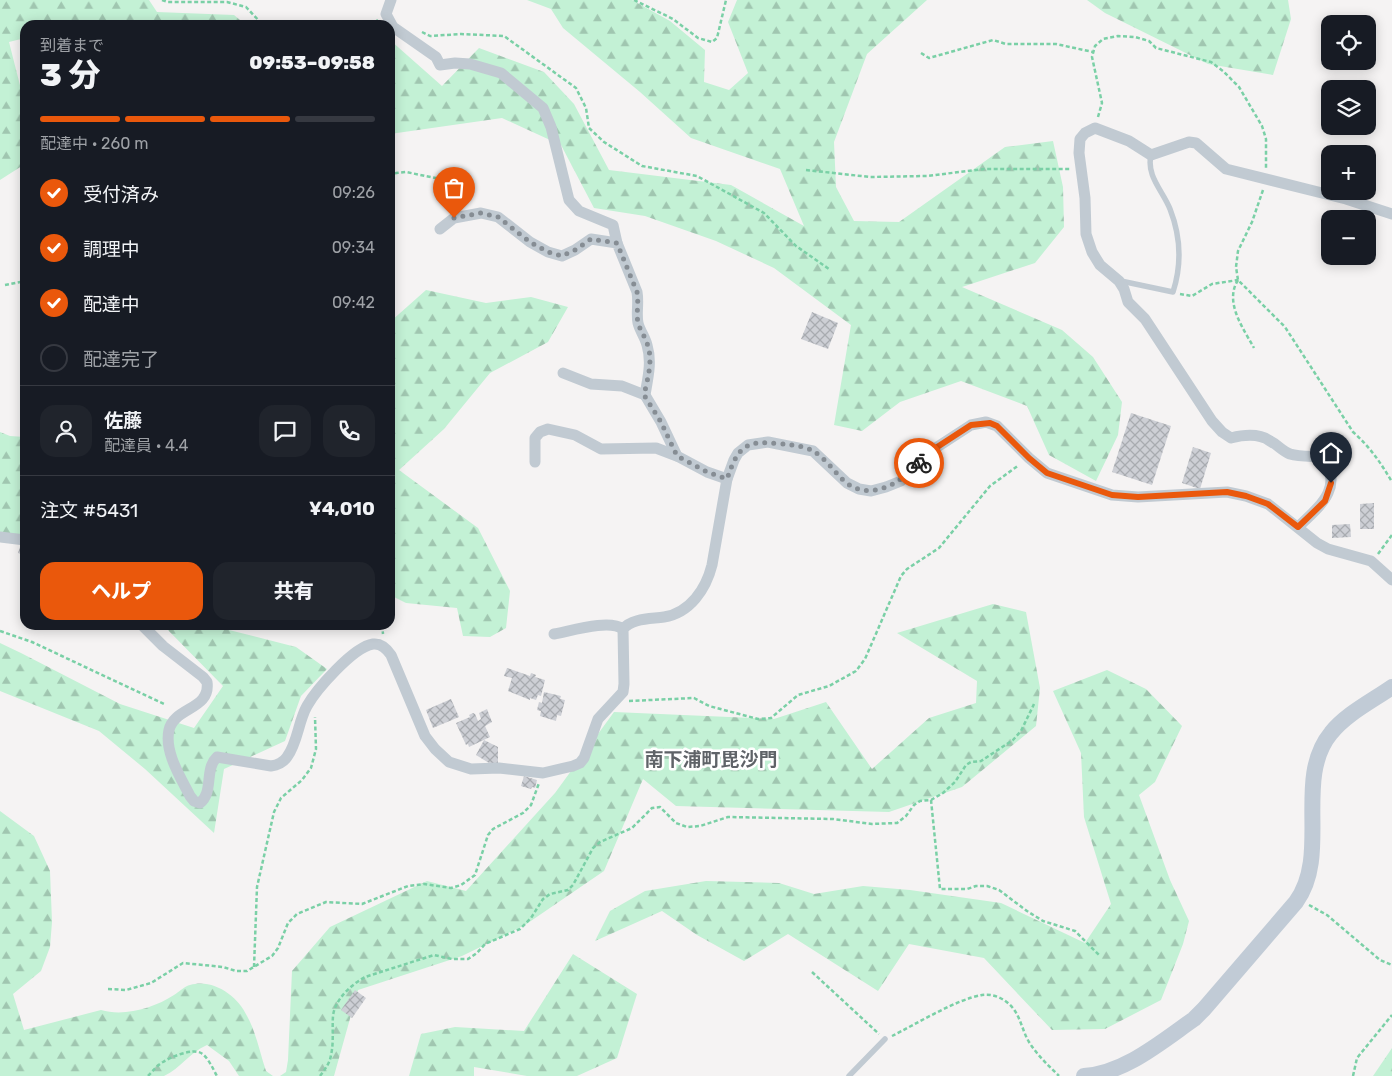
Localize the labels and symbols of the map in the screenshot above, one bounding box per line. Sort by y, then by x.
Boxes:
pin [433,167,475,218]
pin [1310,432,1352,483]
courier [894,438,944,488]
district label: 南下浦町毘沙門 [644,748,778,771]

